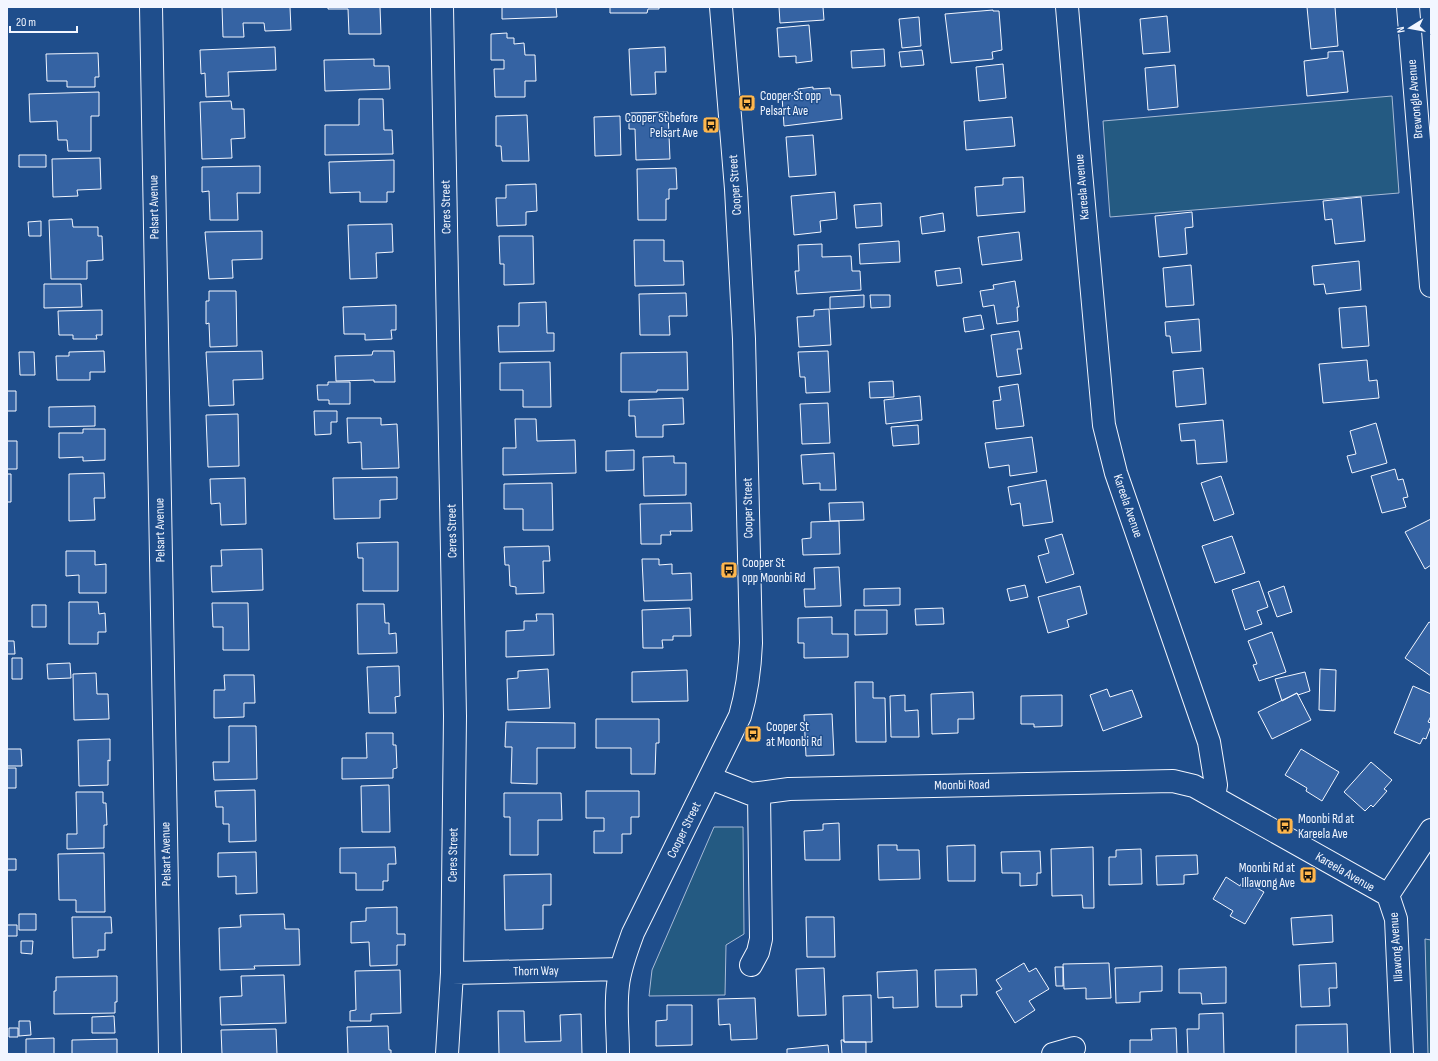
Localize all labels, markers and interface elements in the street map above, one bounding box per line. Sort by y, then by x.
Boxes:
scale bar [10,8,77,34]
north arrow [1390,8,1430,48]
text: 20 m [16,15,36,30]
text: N [1394,26,1408,34]
street label: Brewongle Avenue [1404,59,1426,139]
place label: Cooper St opp Pelsart Ave [760,88,821,119]
bus stop icon: Cooper St opp Pelsart Ave [737,93,757,113]
place label: Cooper St before Pelsart Ave [625,110,698,141]
bus stop icon: Cooper St before Pelsart Ave [701,115,721,135]
street label: Kareela Avenue [1071,153,1093,221]
street label: Cooper Street [725,154,745,216]
street label: Pelsart Avenue [145,175,163,239]
street label: Ceres Street [438,180,454,234]
street label: Kareela Avenue [1110,472,1146,540]
street label: Cooper Street [739,477,757,539]
street label: Pelsart Avenue [151,498,169,562]
street label: Ceres Street [444,504,460,558]
place label: Cooper St opp Moonbi Rd [742,555,805,586]
bus stop icon: Cooper St opp Moonbi Rd [719,560,739,580]
place label: Cooper St at Moonbi Rd [766,719,822,750]
bus stop icon: Cooper St at Moonbi Rd [743,724,763,744]
street label: Moonbi Road [934,777,990,793]
street label: Cooper Street [663,799,705,861]
place label: Moonbi Rd at Kareela Ave [1298,811,1354,842]
bus stop icon: Moonbi Rd at Kareela Ave [1275,816,1295,836]
street label: Pelsart Avenue [157,822,175,886]
street label: Ceres Street [445,828,461,882]
street label: Kareela Avenue [1312,849,1378,895]
place label: Moonbi Rd at Illawong Ave [1239,860,1295,891]
bus stop icon: Moonbi Rd at Illawong Ave [1298,865,1318,885]
street label: Illawong Avenue [1386,912,1406,982]
street label: Thorn Way [513,963,559,979]

